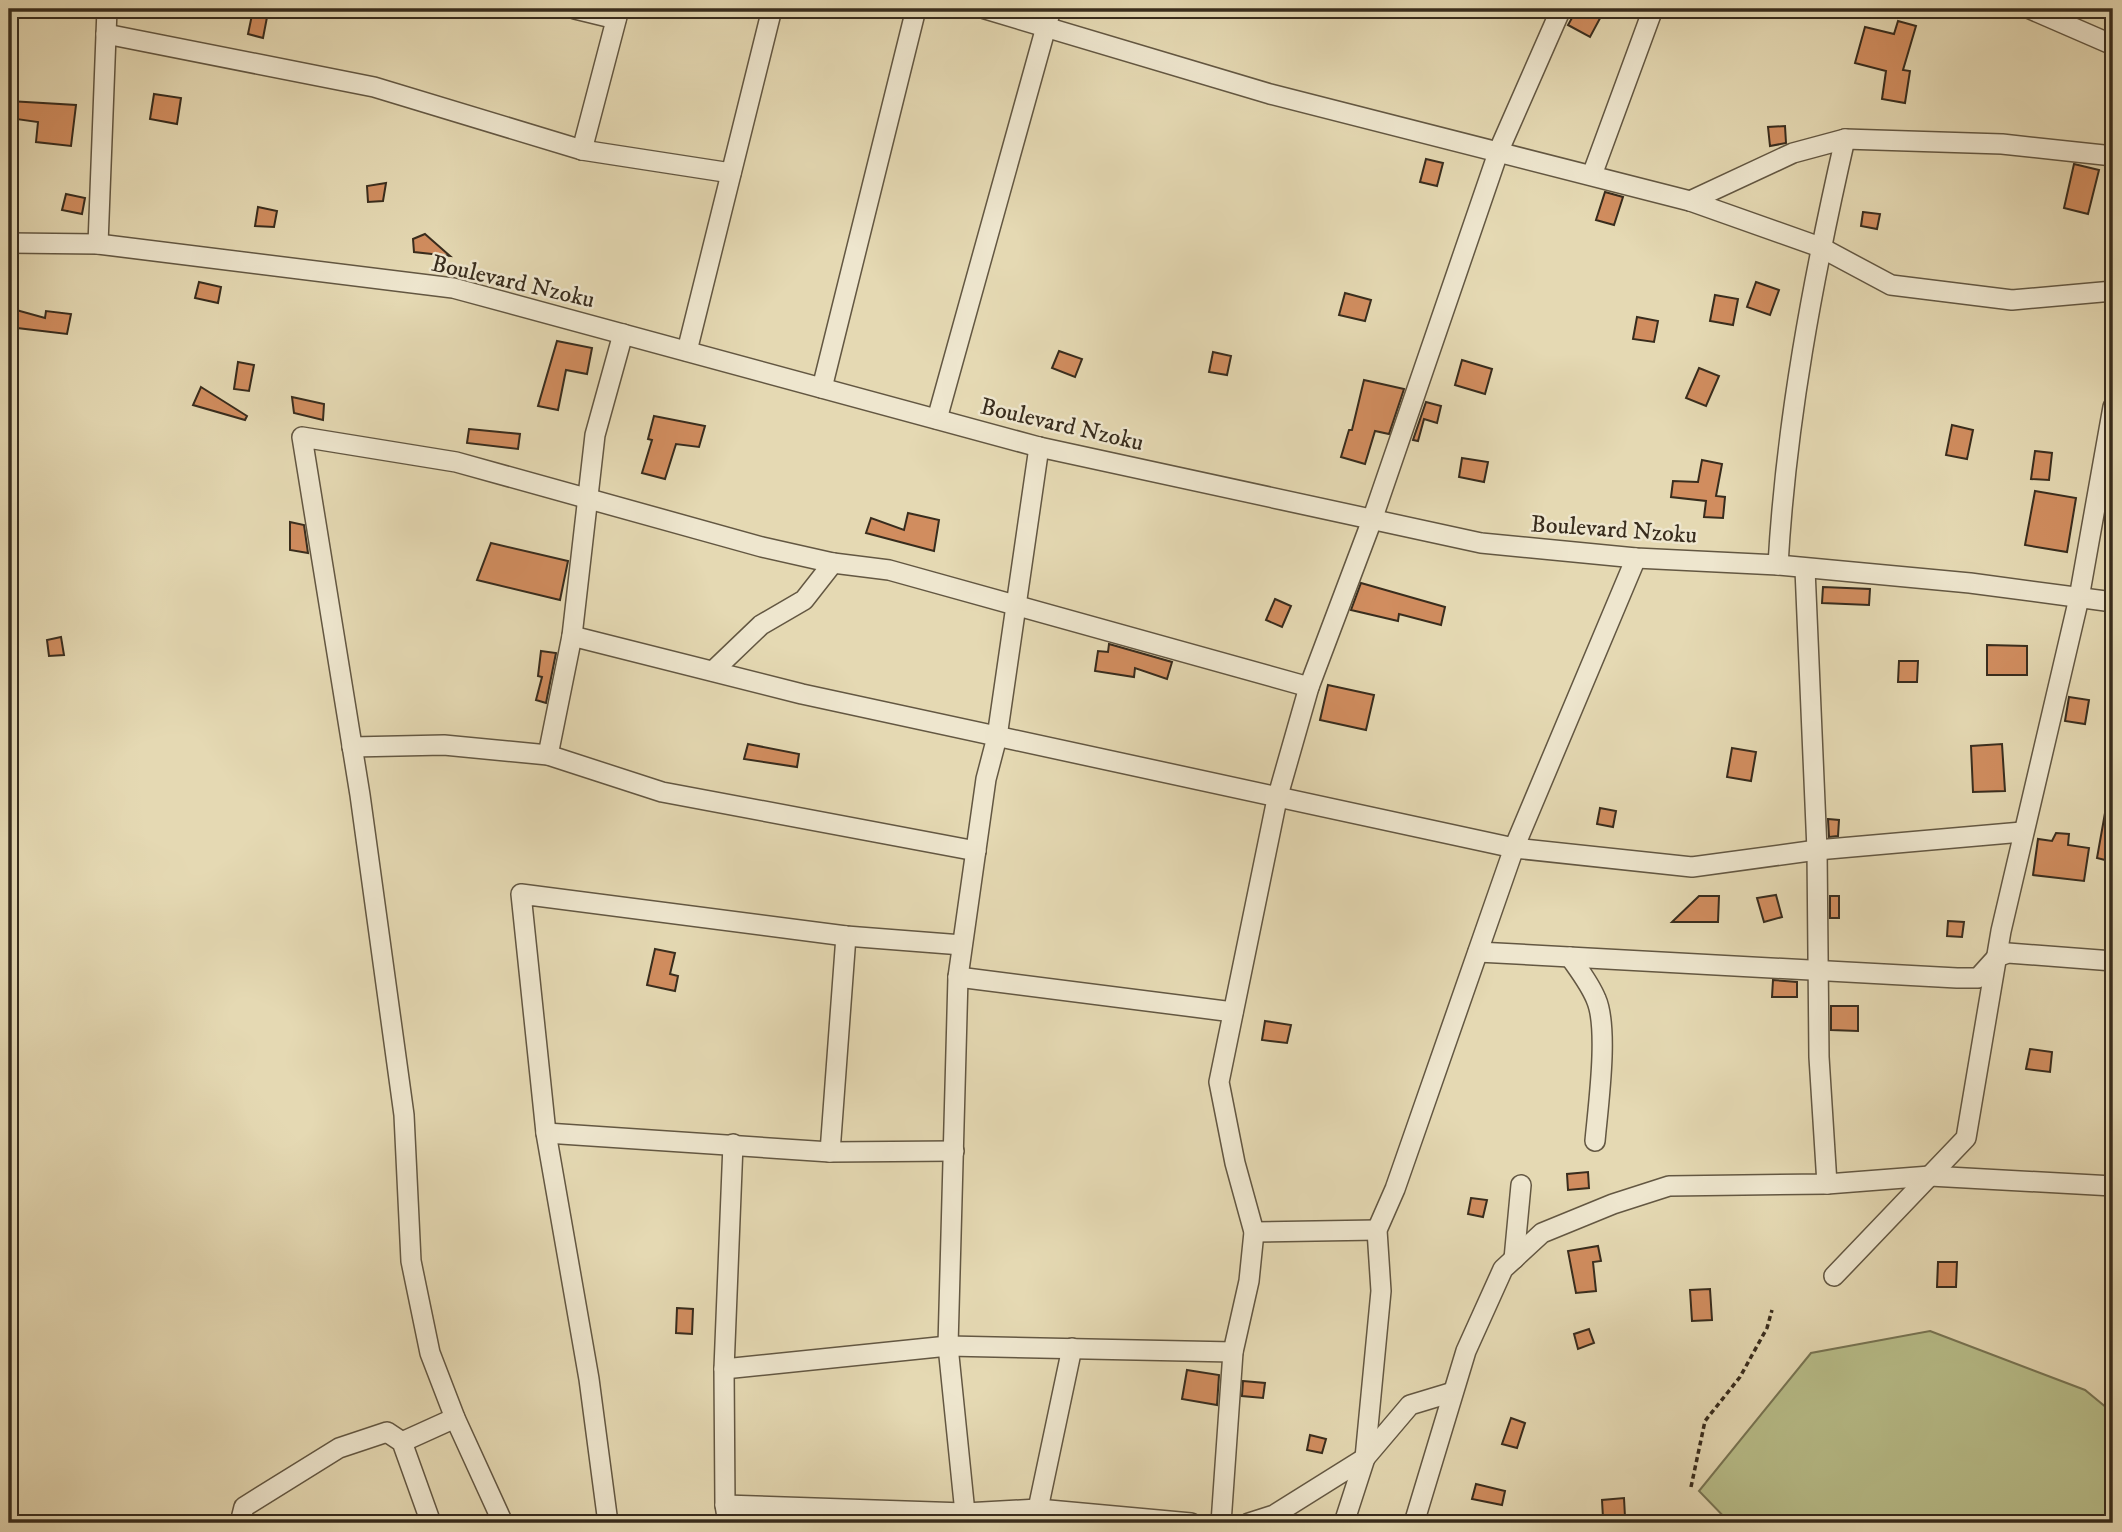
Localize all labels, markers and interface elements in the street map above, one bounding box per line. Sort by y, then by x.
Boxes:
street label: Boulevard Nzoku [428,249,598,315]
street label: Boulevard Nzoku [977,392,1147,458]
street label: Boulevard Nzoku [1530,509,1698,551]

